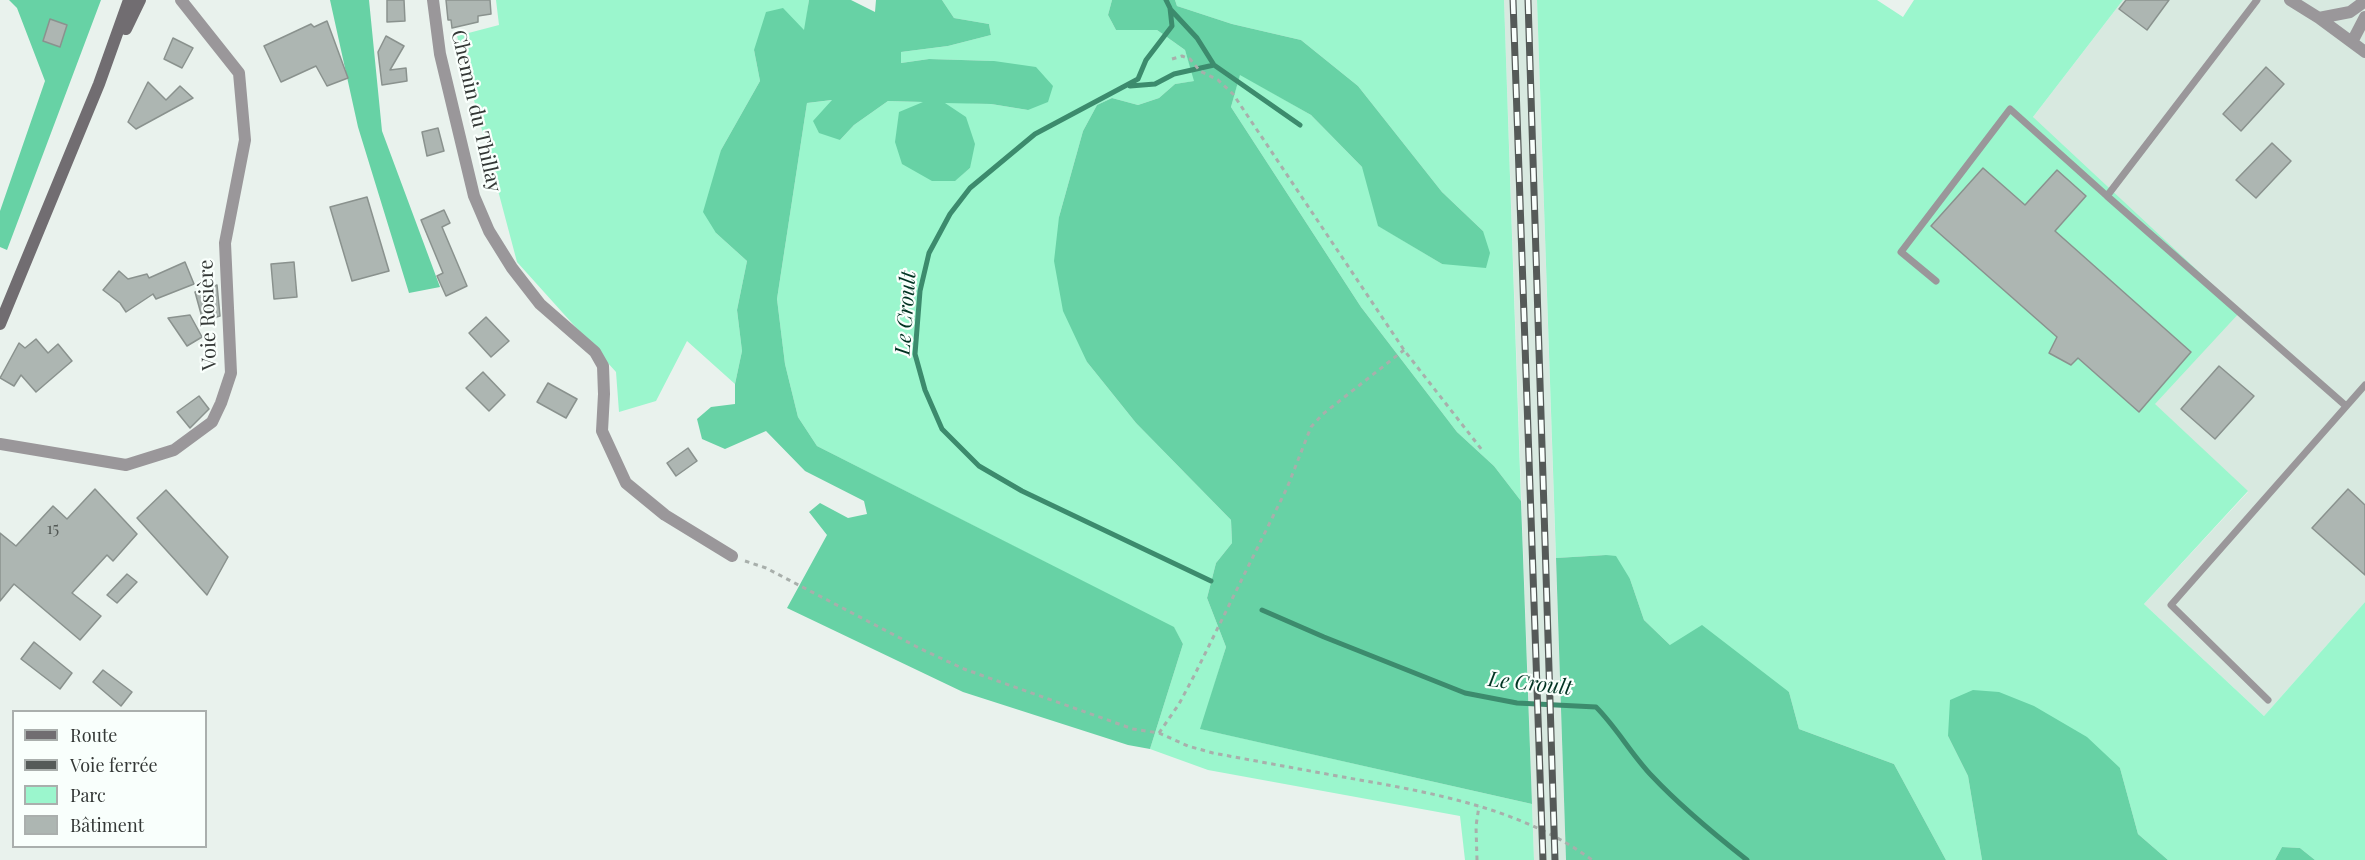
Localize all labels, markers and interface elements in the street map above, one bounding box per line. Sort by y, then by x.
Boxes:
street label: Chemin du Thillay [446,28,506,194]
street label: Voie Rosière [194,259,222,371]
water label: Le Croult [890,270,922,356]
house number: 15 [47,519,59,539]
water label: Le Croult [1487,667,1573,701]
legend [12,710,207,848]
text: Route [70,723,117,747]
text: Voie ferrée [70,753,158,777]
text: Parc [70,783,106,807]
text: Bâtiment [70,813,144,837]

